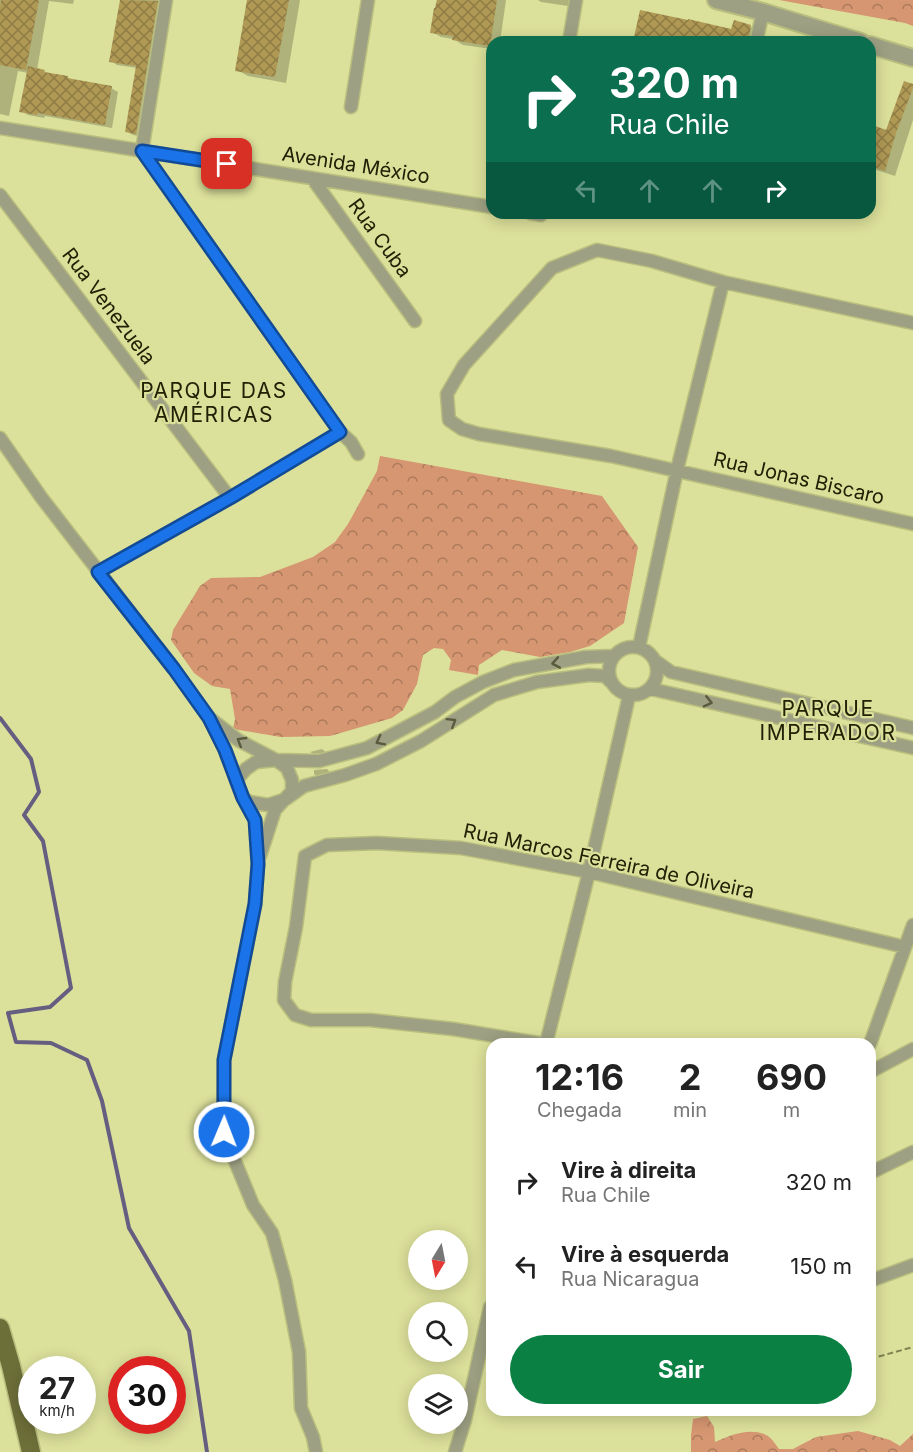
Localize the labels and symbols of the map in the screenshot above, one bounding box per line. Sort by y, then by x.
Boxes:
pin [201,138,252,189]
street label: Avenida México [280,141,432,189]
street label: Rua Cuba [343,194,417,282]
street label: Rua Venezuela [57,243,161,369]
district label: PARQUE DAS AMÉRICAS [140,378,288,427]
street label: Rua Jonas Biscaro [711,447,887,509]
one-way arrow [551,656,561,669]
one-way arrow [702,695,712,708]
district label: PARQUE IMPERADOR [760,696,896,745]
one-way arrow [446,717,456,729]
one-way arrow [375,734,386,746]
one-way arrow [237,737,247,748]
street label: Rua Marcos Ferreira de Oliveira [461,818,757,904]
position arrow [192,1100,256,1164]
north arrow [408,1230,468,1290]
speed limit sign: 30 [108,1356,186,1434]

